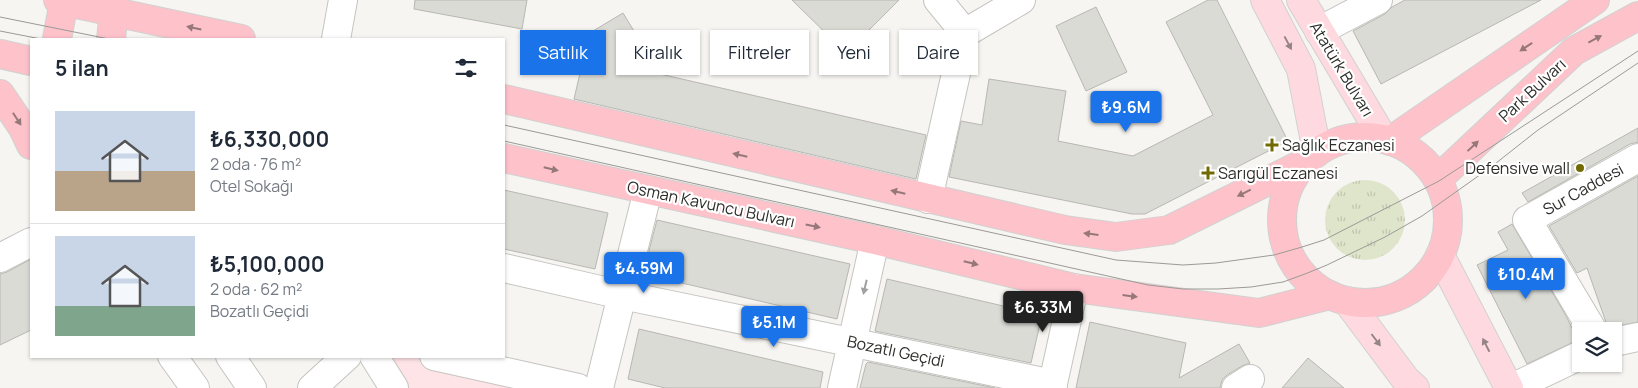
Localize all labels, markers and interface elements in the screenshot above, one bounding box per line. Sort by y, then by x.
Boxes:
street label: Atatürk Bulvarı [1305,17,1379,121]
one-way arrow [186,24,201,32]
chip: Satılık [520,30,606,75]
chip: Kiralık [616,30,700,75]
chip: Filtreler [710,30,809,75]
chip: Yeni [819,30,889,75]
chip: Daire [899,30,978,75]
one-way arrow [1589,35,1602,44]
one-way arrow [1284,36,1292,50]
one-way arrow [1519,42,1533,52]
street label: Park Bulvarı [1494,53,1570,127]
text: 5 ilan [55,54,109,82]
icon: filters [452,54,480,82]
pin: ₺9.6M [1091,90,1161,133]
text: ₺9.6M [1102,96,1150,118]
one-way arrow [12,112,21,125]
text: ₺6,330,000 [210,125,329,153]
icon: home [95,131,155,191]
place label: Sağlık Eczanesi [1282,134,1395,156]
marker: Sağlık Eczanesi [1266,139,1278,151]
one-way arrow [1467,140,1479,152]
one-way arrow [733,151,748,159]
text: 2 oda · 76 m² [210,153,301,175]
place label: Defensive wall [1465,157,1570,179]
street label: Sur Caddesi [1539,158,1627,220]
place label: Sarıgül Eczanesi [1218,162,1338,184]
marker: Defensive wall [1574,162,1586,174]
one-way arrow [544,165,559,173]
marker: Sarıgül Eczanesi [1202,167,1214,179]
text: Otel Sokağı [210,175,293,197]
street label: Osman Kavuncu Bulvarı [625,175,797,233]
one-way arrow [891,188,906,196]
one-way arrow [1237,189,1252,197]
one-way arrow [805,222,820,230]
one-way arrow [1083,230,1099,238]
text: ₺5,100,000 [210,250,325,278]
pin: ₺4.59M [603,252,685,294]
icon: home [95,256,155,316]
text: ₺4.59M [615,257,673,279]
pin: ₺10.4M [1485,258,1567,300]
one-way arrow [963,259,978,267]
text: ₺10.4M [1498,263,1554,285]
text: 2 oda · 62 m² [210,278,302,300]
one-way arrow [861,280,869,295]
pin: ₺6.33M [1002,290,1084,333]
one-way arrow [1122,292,1138,300]
text: ₺6.33M [1014,296,1072,318]
text: Bozatlı Geçidi [210,300,309,322]
pin: ₺5.1M [739,306,809,348]
text: ₺5.1M [752,311,796,333]
map controls [1572,322,1622,372]
button: layers [1572,322,1622,372]
street label: Bozatlı Geçidi [845,330,947,372]
one-way arrow [1371,333,1381,347]
one-way arrow [1482,337,1490,352]

